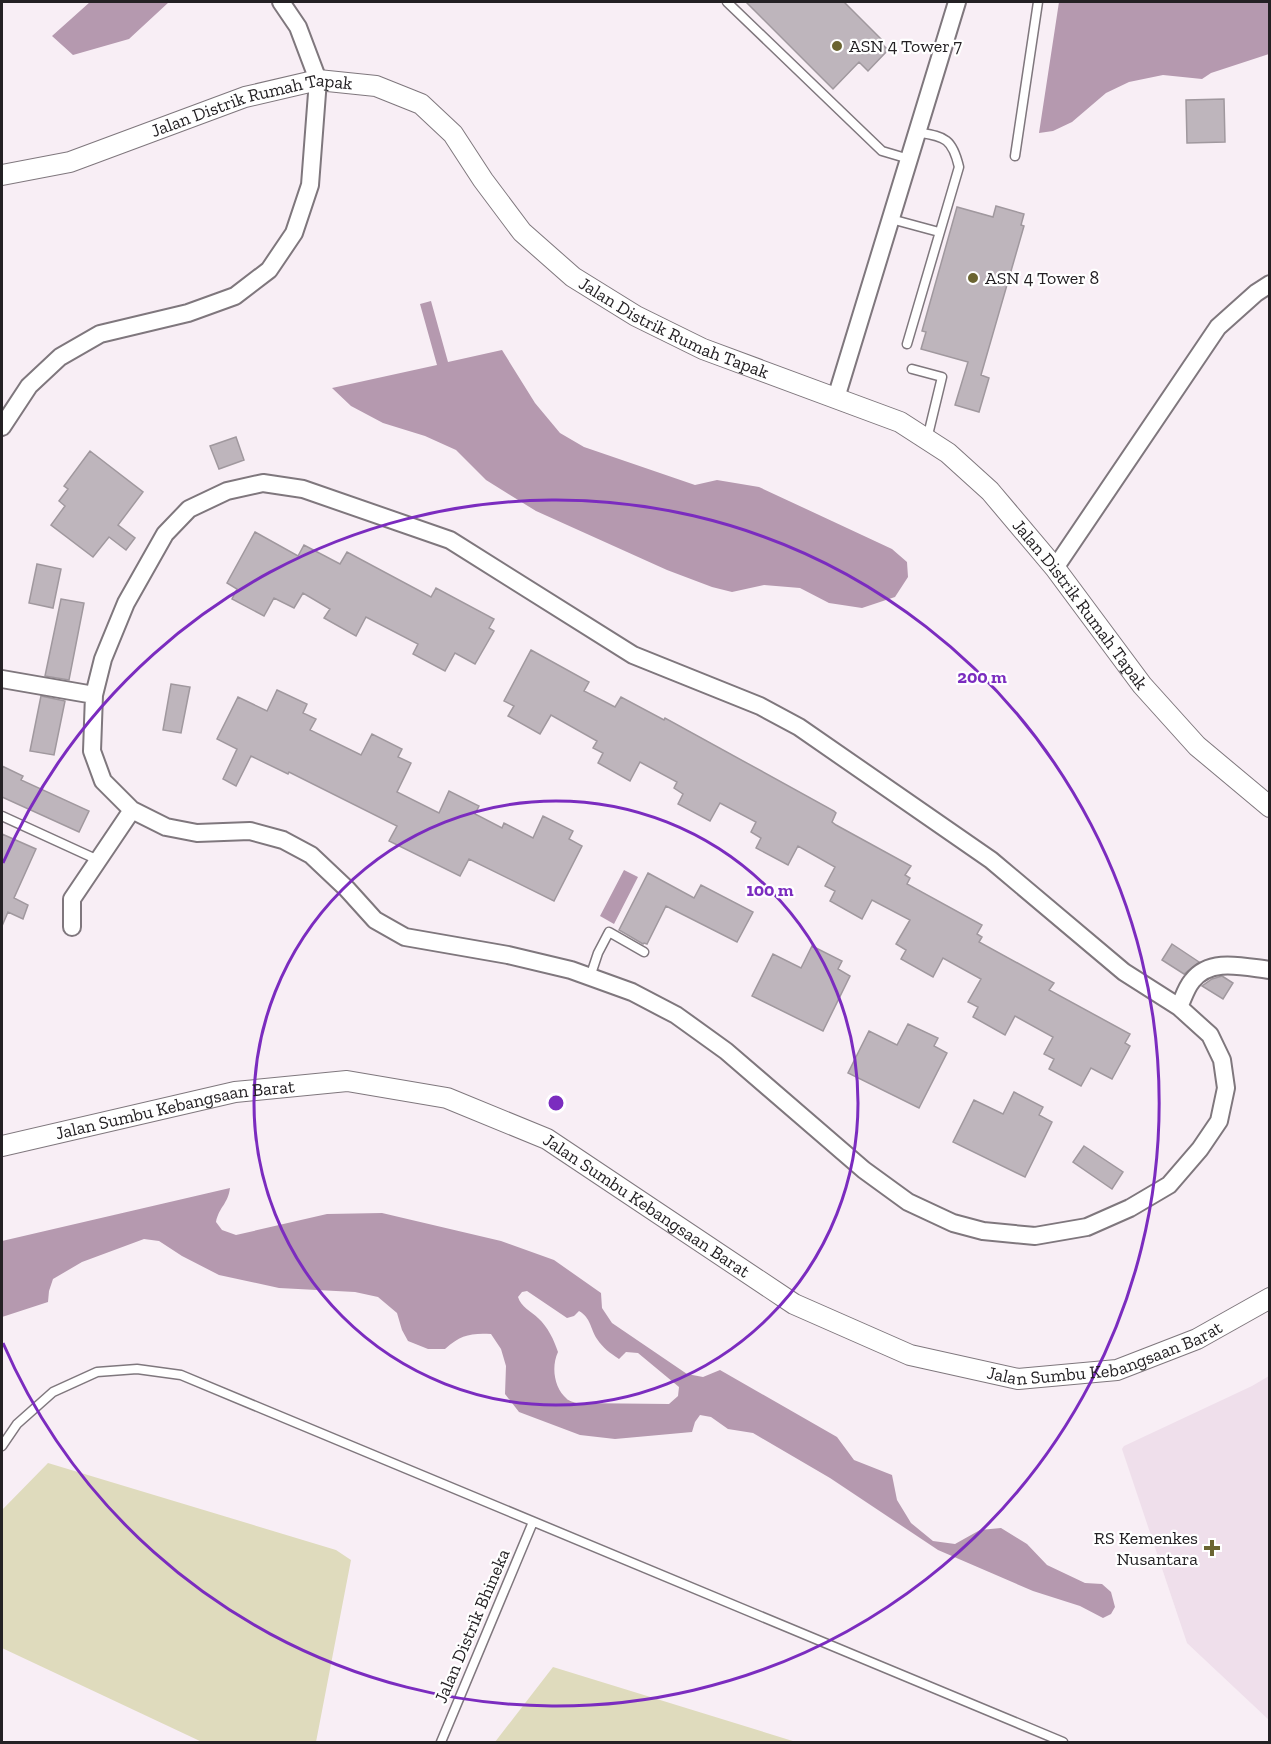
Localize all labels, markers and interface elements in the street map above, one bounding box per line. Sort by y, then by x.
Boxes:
place label: ASN 4 Tower 7 [849,35,963,57]
marker: ASN 4 Tower 7 [830,39,844,53]
street label: Jalan Distrik Rumah Tapak [148,69,354,142]
place label: ASN 4 Tower 8 [985,267,1099,289]
marker: ASN 4 Tower 8 [966,271,980,285]
street label: Jalan Distrik Rumah Tapak [575,272,772,384]
street label: Jalan Distrik Rumah Tapak [1008,515,1153,694]
text: 200 m [957,666,1007,688]
text: 100 m [746,879,794,901]
street label: Jalan Sumbu Kebangsaan Barat [53,1075,296,1144]
centre of rings [546,1093,566,1113]
street label: Jalan Sumbu Kebangsaan Barat [539,1129,754,1283]
street label: Jalan Sumbu Kebangsaan Barat [985,1316,1226,1390]
place label: RS Kemenkes Nusantara [1094,1527,1198,1570]
marker: RS Kemenkes Nusantara [1203,1539,1221,1557]
street label: Jalan Distrik Bhineka [430,1545,515,1706]

